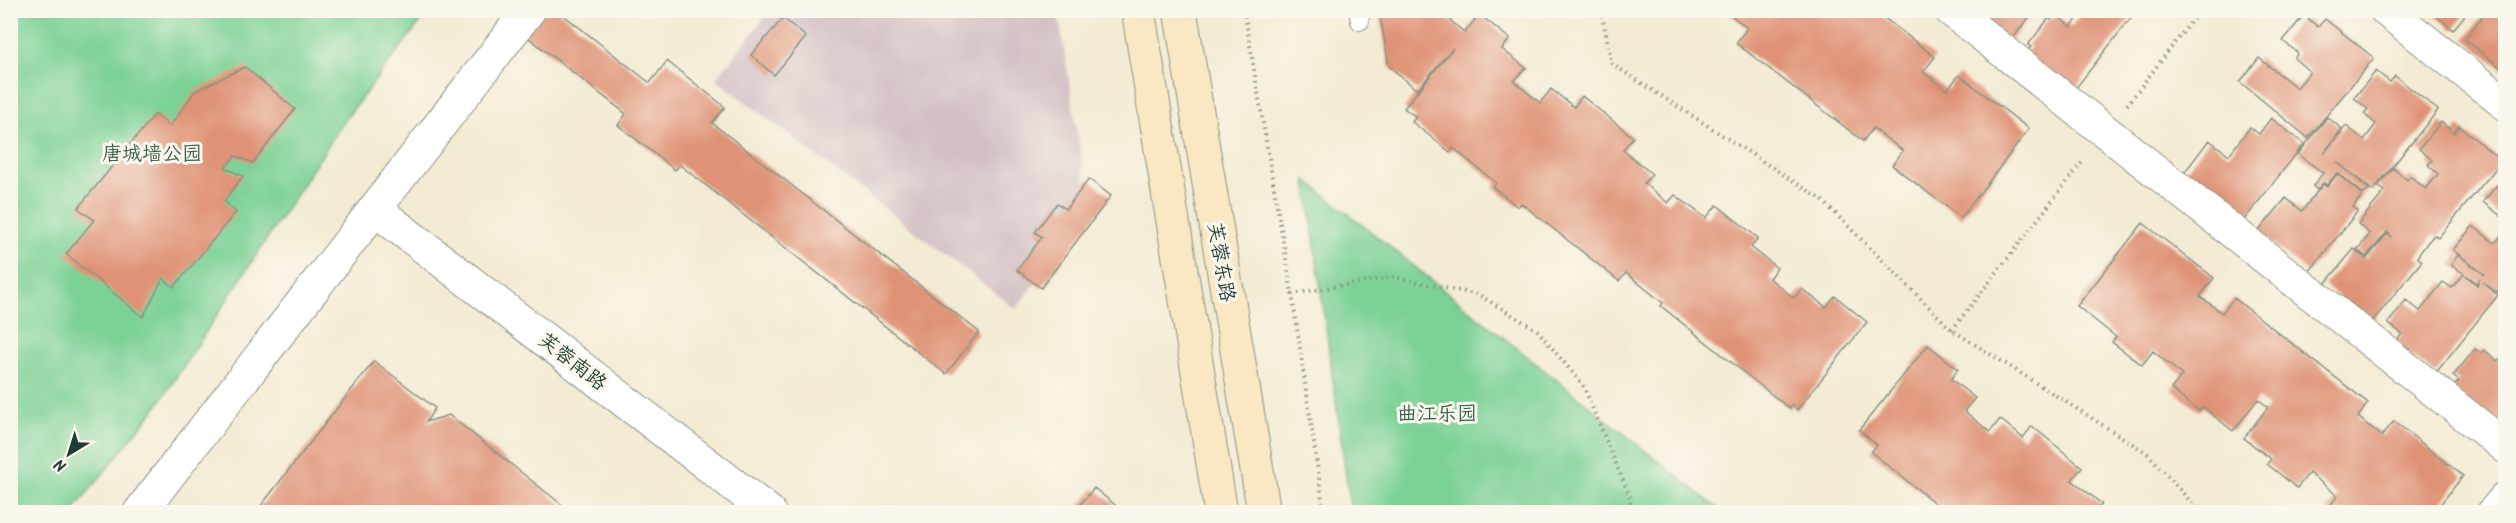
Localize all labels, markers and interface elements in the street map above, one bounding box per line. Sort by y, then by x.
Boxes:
park label: 唐城墙公园 [102,139,202,171]
street label: 芙蓉东路 [1197,220,1243,306]
street label: 芙蓉南路 [530,325,614,400]
park label: 曲江乐园 [1397,399,1477,431]
north arrow [39,424,99,484]
text: N [49,452,72,478]

